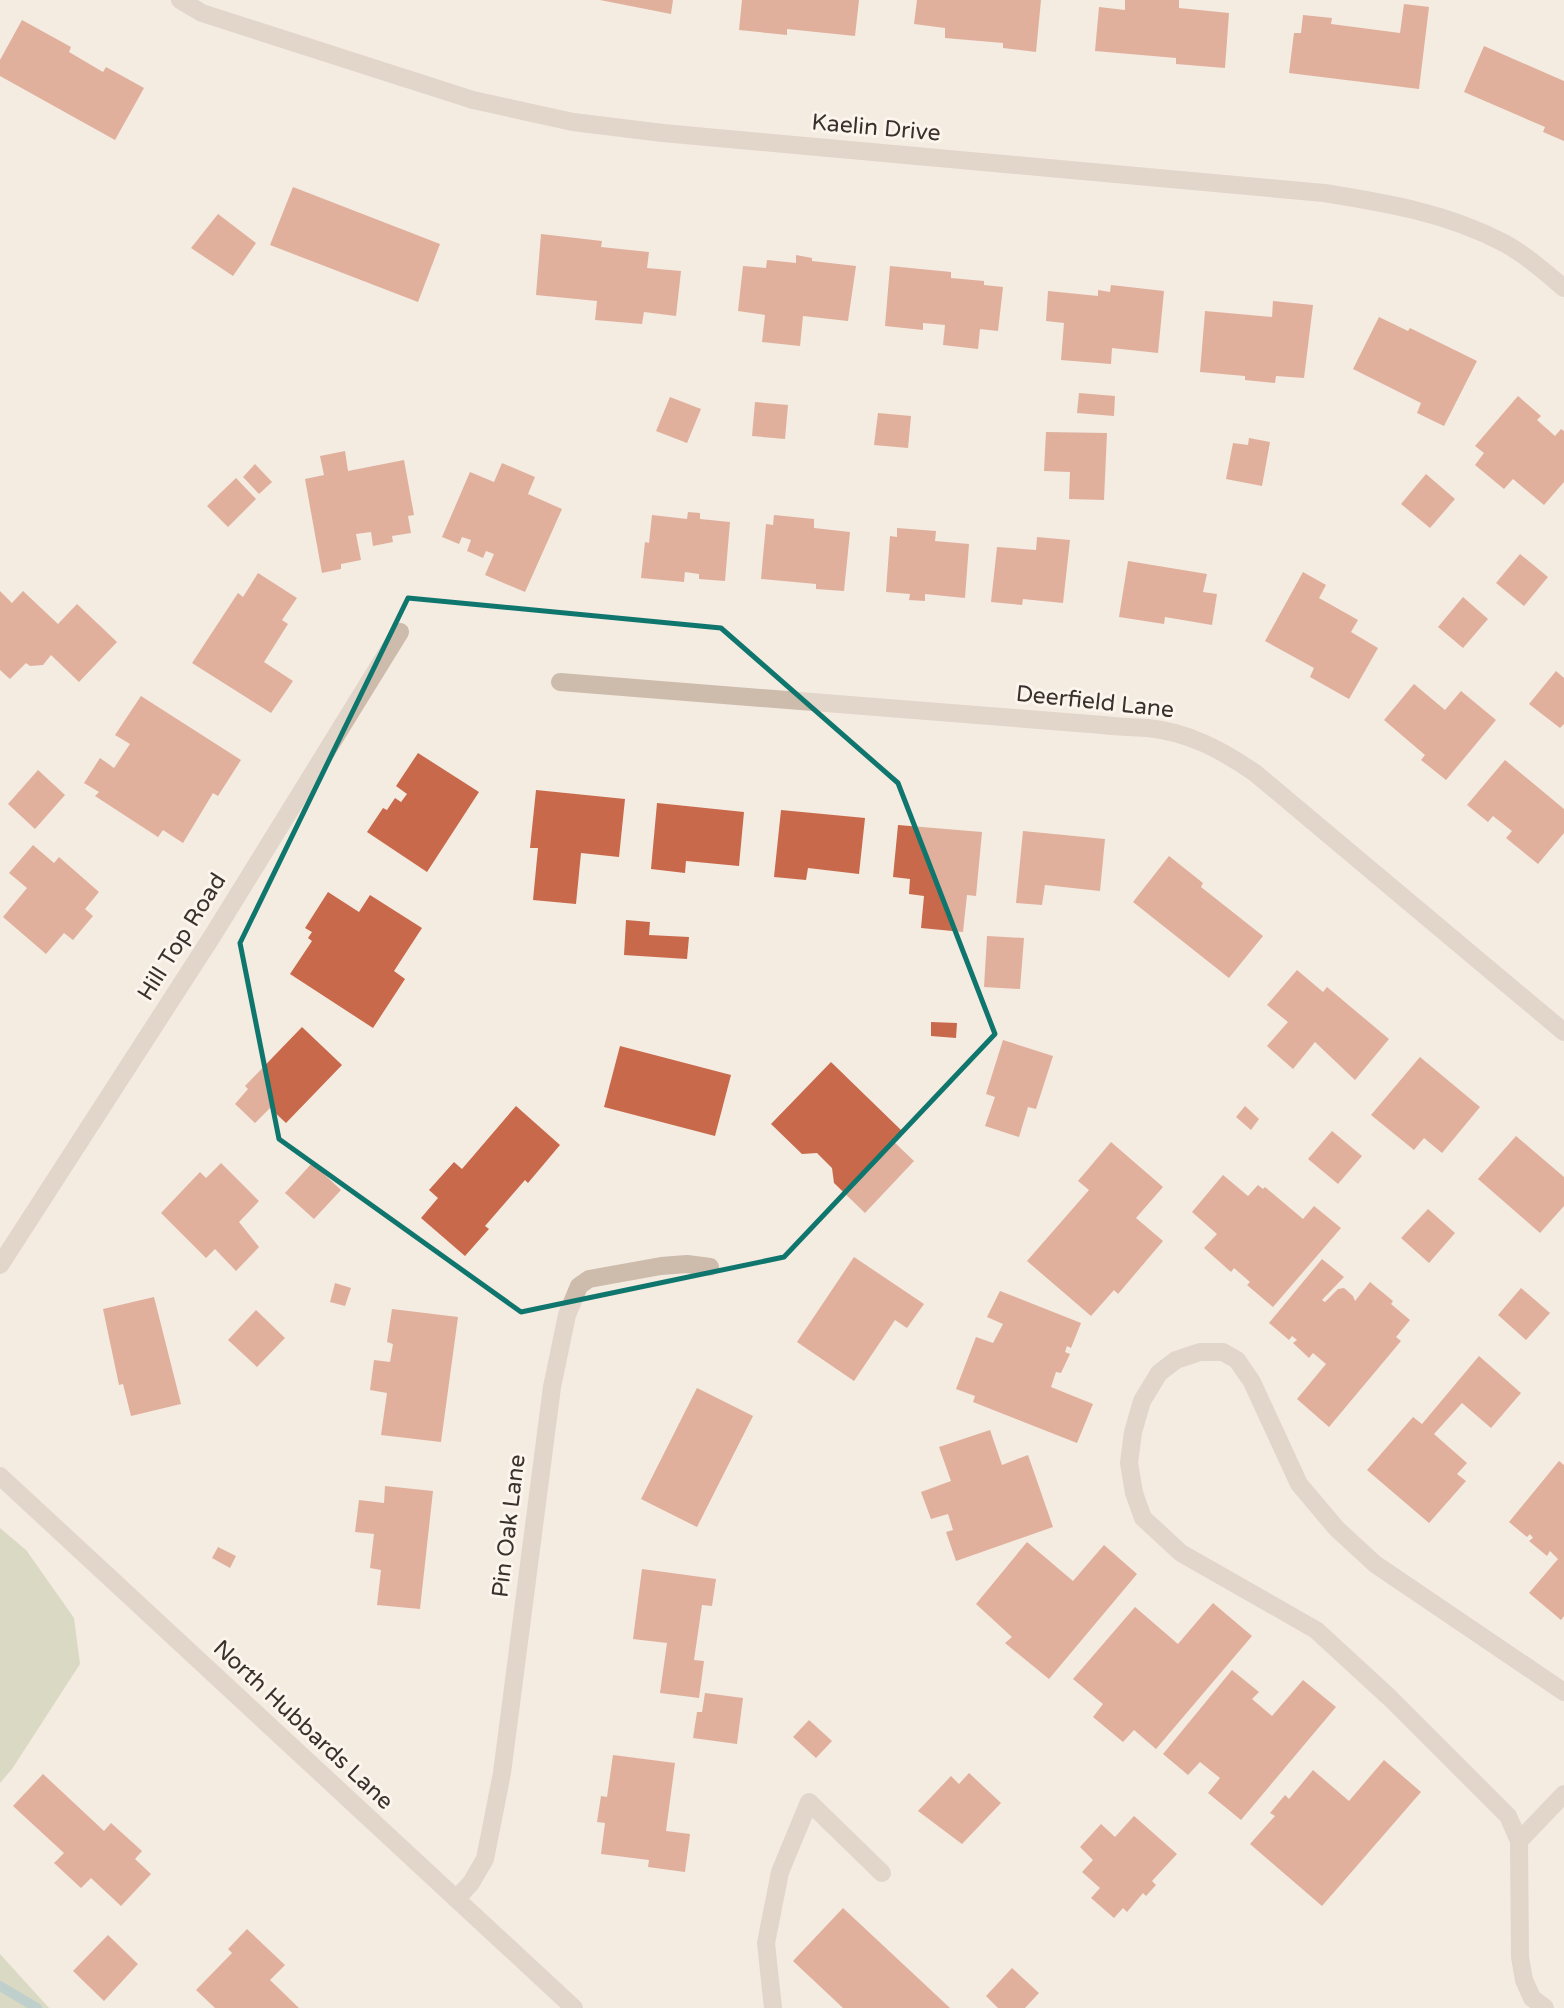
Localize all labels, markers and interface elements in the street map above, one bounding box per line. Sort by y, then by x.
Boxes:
street label: Kaelin Drive [810,108,942,148]
street label: Deerfield Lane [1015,680,1175,724]
street label: Hill Top Road [132,868,232,1006]
street label: Pin Oak Lane [486,1453,532,1599]
street label: North Hubbards Lane [207,1634,399,1816]

